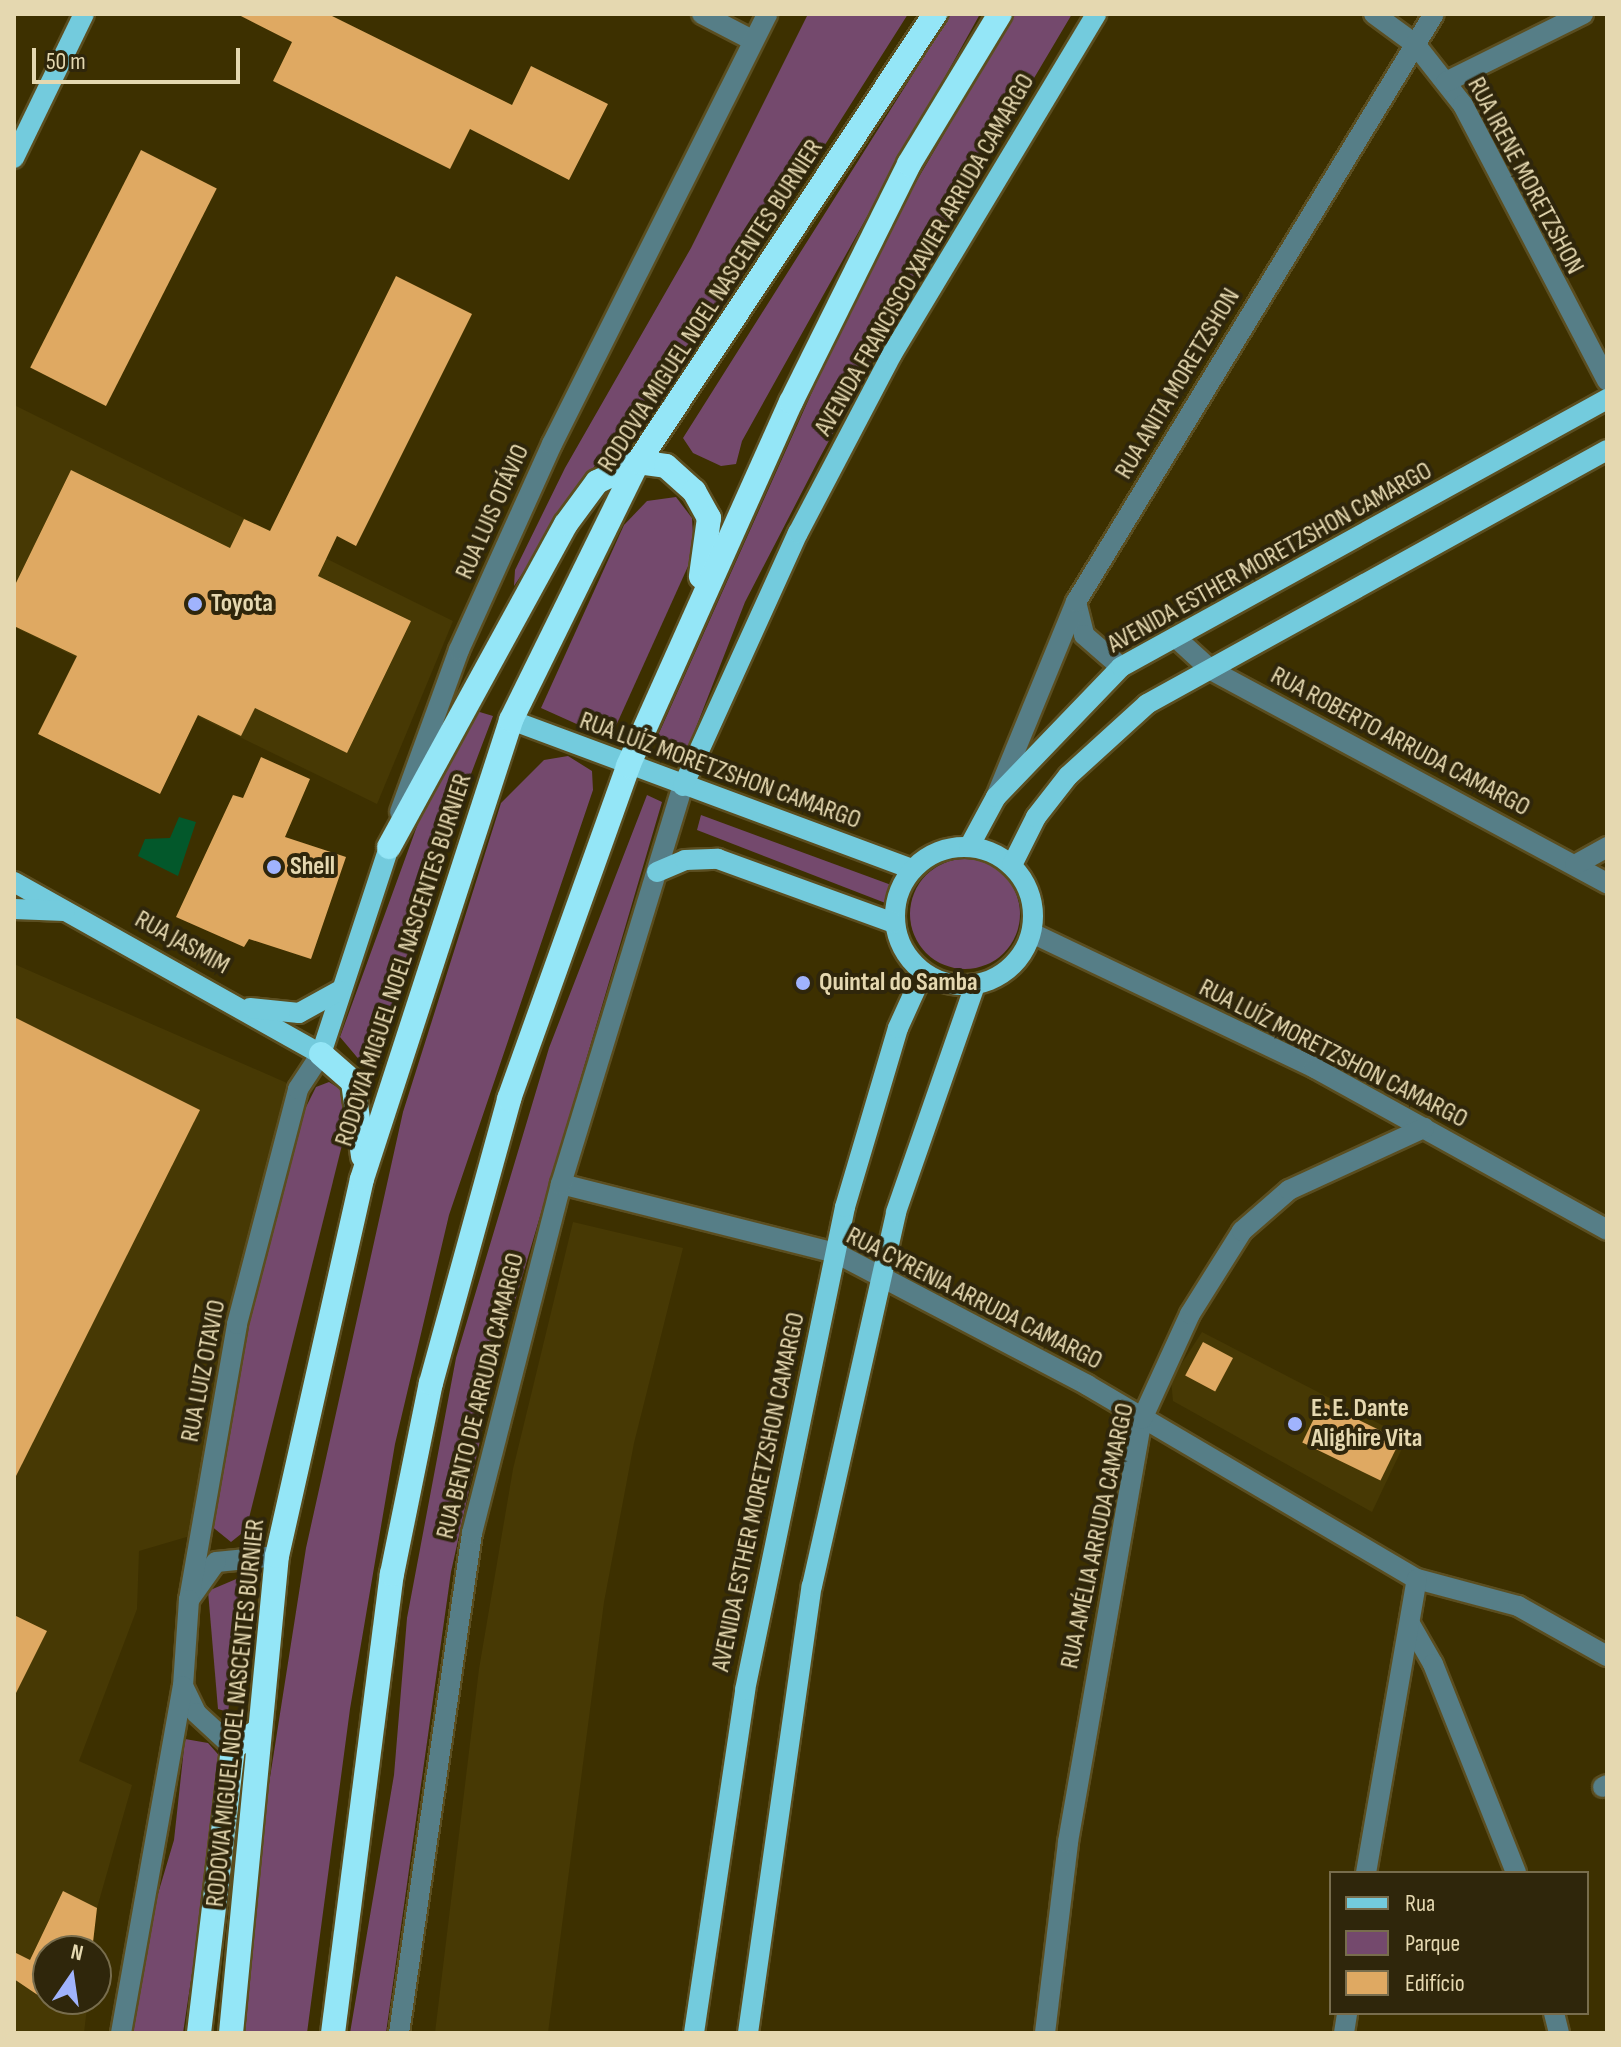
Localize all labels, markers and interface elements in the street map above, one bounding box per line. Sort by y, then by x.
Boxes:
scale bar [36,32,244,82]
text: 50 m [46,47,86,76]
street label: AVENIDA FRANCISCO XAVIER ARRUDA CAMARGO [808,68,1042,442]
street label: RUA IRENE MORETZSHON [1460,72,1590,280]
street label: RODOVIA MIGUEL NOEL NASCENTES BURNIER [592,134,830,478]
street label: RUA ANITA MORETZSHON [1109,283,1247,485]
street label: RUA LUIS OTÁVIO [449,440,537,584]
street label: AVENIDA ESTHER MORETZSHON CAMARGO [1102,456,1438,660]
place label: Toyota [211,588,273,620]
marker: Toyota [186,595,204,613]
street label: RUA ROBERTO ARRUDA CAMARGO [1265,660,1535,824]
street label: RUA LUÍZ MORETZSHON CAMARGO [575,706,865,836]
street label: RODOVIA MIGUEL NOEL NASCENTES BURNIER [329,770,479,1150]
place label: Shell [290,851,335,883]
marker: Shell [265,858,283,876]
street label: RUA JASMIM [129,904,235,982]
place label: Quintal do Samba [819,967,978,999]
street label: RUA LUÍZ MORETZSHON CAMARGO [1194,973,1472,1135]
marker: Quintal do Samba [794,974,812,992]
street label: RUA CYRENIA ARRUDA CAMARGO [841,1221,1107,1377]
street label: RUA BENTO DE ARRUDA CAMARGO [430,1250,532,1542]
street label: RUA LUIZ OTAVIO [175,1297,233,1445]
street label: AVENIDA ESTHER MORETZSHON CAMARGO [706,1310,812,1674]
place label: E. E. Dante Alighire Vita [1311,1393,1422,1454]
street label: RUA AMÉLIA ARRUDA CAMARGO [1055,1400,1141,1672]
marker: E. E. Dante Alighire Vita [1286,1415,1304,1433]
street label: RODOVIA MIGUEL NOEL NASCENTES BURNIER [200,1517,272,1909]
legend [1329,1871,1589,2015]
text: Rua [1405,1889,1435,1918]
text: Parque [1405,1929,1460,1958]
north arrow [32,1935,112,2015]
text: N [68,1939,86,1968]
text: Edifício [1405,1969,1465,1998]

